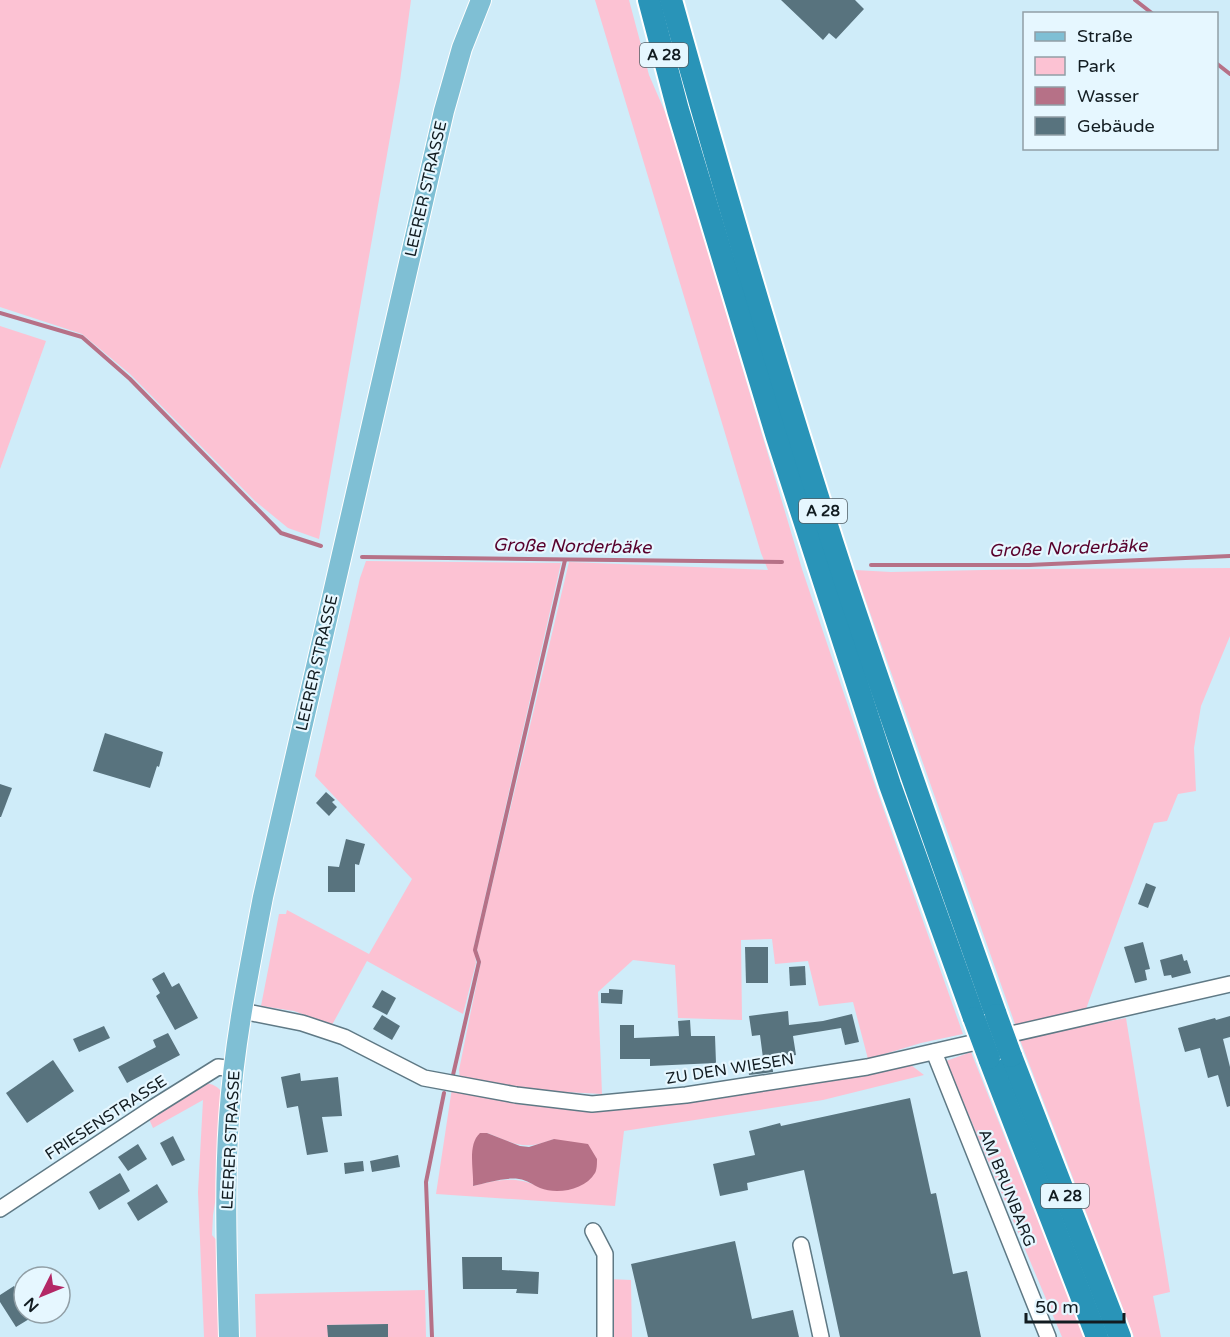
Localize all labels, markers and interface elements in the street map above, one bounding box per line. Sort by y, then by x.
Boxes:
legend [1023,12,1218,150]
text: Straße [1077,25,1133,47]
road number: A 28 [640,43,688,67]
text: Park [1077,55,1116,77]
text: Wasser [1077,85,1139,107]
text: Gebäude [1077,115,1155,137]
street label: LEERER STRASSE [401,119,451,259]
road number: A 28 [799,499,847,523]
water label: Große Norderbäke [493,534,652,558]
water label: Große Norderbäke [988,534,1148,562]
street label: LEERER STRASSE [292,593,342,733]
street label: ZU DEN WIESEN [664,1049,796,1089]
street label: LEERER STRASSE [217,1070,245,1210]
street label: FRIESENSTRASSE [41,1071,171,1165]
street label: AM BRUNBARG [974,1126,1040,1250]
road number: A 28 [1041,1184,1089,1208]
north arrow [12,1265,72,1325]
scale bar [1026,1286,1124,1324]
text: N [20,1293,43,1316]
text: 50 m [1035,1296,1079,1318]

